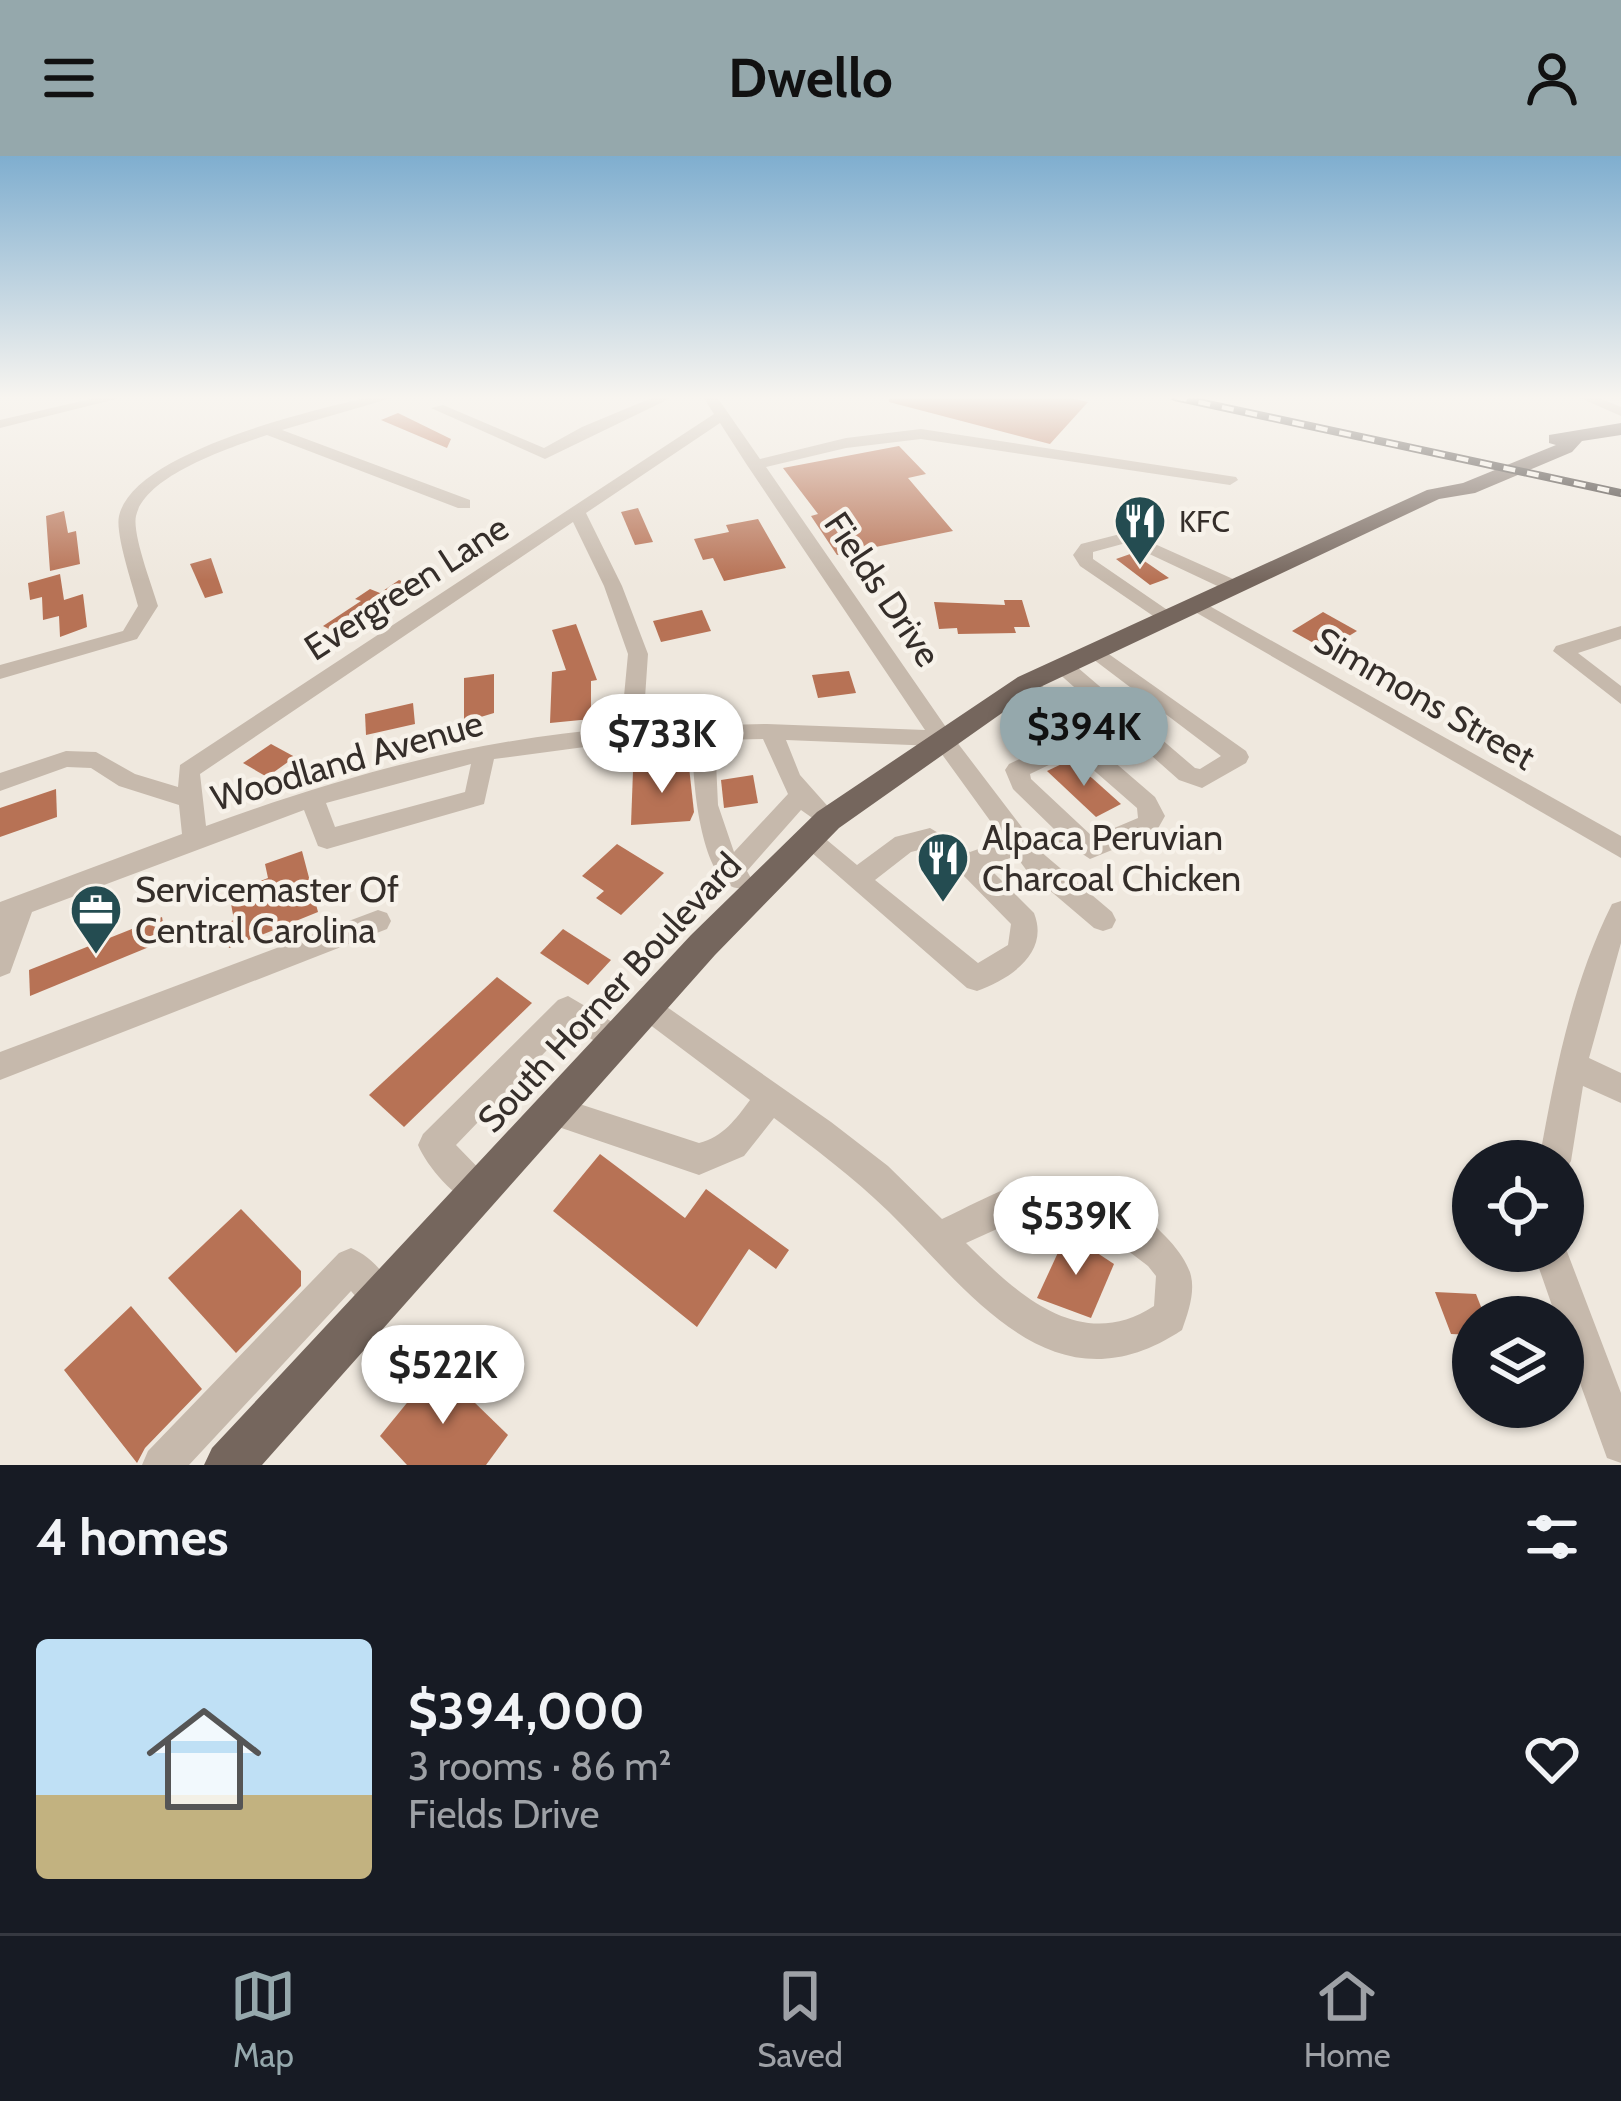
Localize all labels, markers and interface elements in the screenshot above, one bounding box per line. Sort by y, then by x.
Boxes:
icon: menu [36,45,102,111]
text: Dwello [728,45,893,111]
icon: person [1519,45,1585,111]
restaurant icon: KFC [1112,493,1168,567]
street label: Fields Drive [815,503,951,675]
place label: KFC [1179,503,1230,540]
street label: Evergreen Lane [296,505,516,669]
street label: Simmons Street [1307,617,1543,779]
pin: $394K [1000,687,1168,789]
pin: $733K [578,694,746,796]
street label: Woodland Avenue [206,700,488,820]
text: $394K [1027,702,1141,750]
text: $733K [607,709,717,757]
place label: Alpaca Peruvian Charcoal Chicken [982,815,1241,900]
restaurant icon: Alpaca Peruvian Charcoal Chicken [915,830,971,904]
street label: South Horner Boulevard [468,843,750,1141]
place label: Servicemaster Of Central Carolina [135,867,399,952]
office icon: Servicemaster Of Central Carolina [68,882,124,956]
map controls [1452,1140,1584,1428]
button: locate [1452,1140,1584,1272]
pin: $539K [992,1176,1160,1278]
text: $539K [1021,1191,1131,1239]
button: layers [1452,1296,1584,1428]
pin: $522K [359,1325,527,1427]
text: $522K [388,1340,498,1388]
icon: filters [1519,1504,1585,1570]
text: 4 homes [36,1506,228,1568]
text: $394,000 [408,1680,645,1742]
icon: home [132,1687,276,1831]
icon: heart [1519,1726,1585,1792]
text: 3 rooms · 86 m² [408,1742,671,1790]
text: Fields Drive [408,1790,599,1838]
tab: Map [230,1963,296,2075]
tab: Saved [757,1963,843,2075]
tab: Home [1304,1963,1391,2075]

